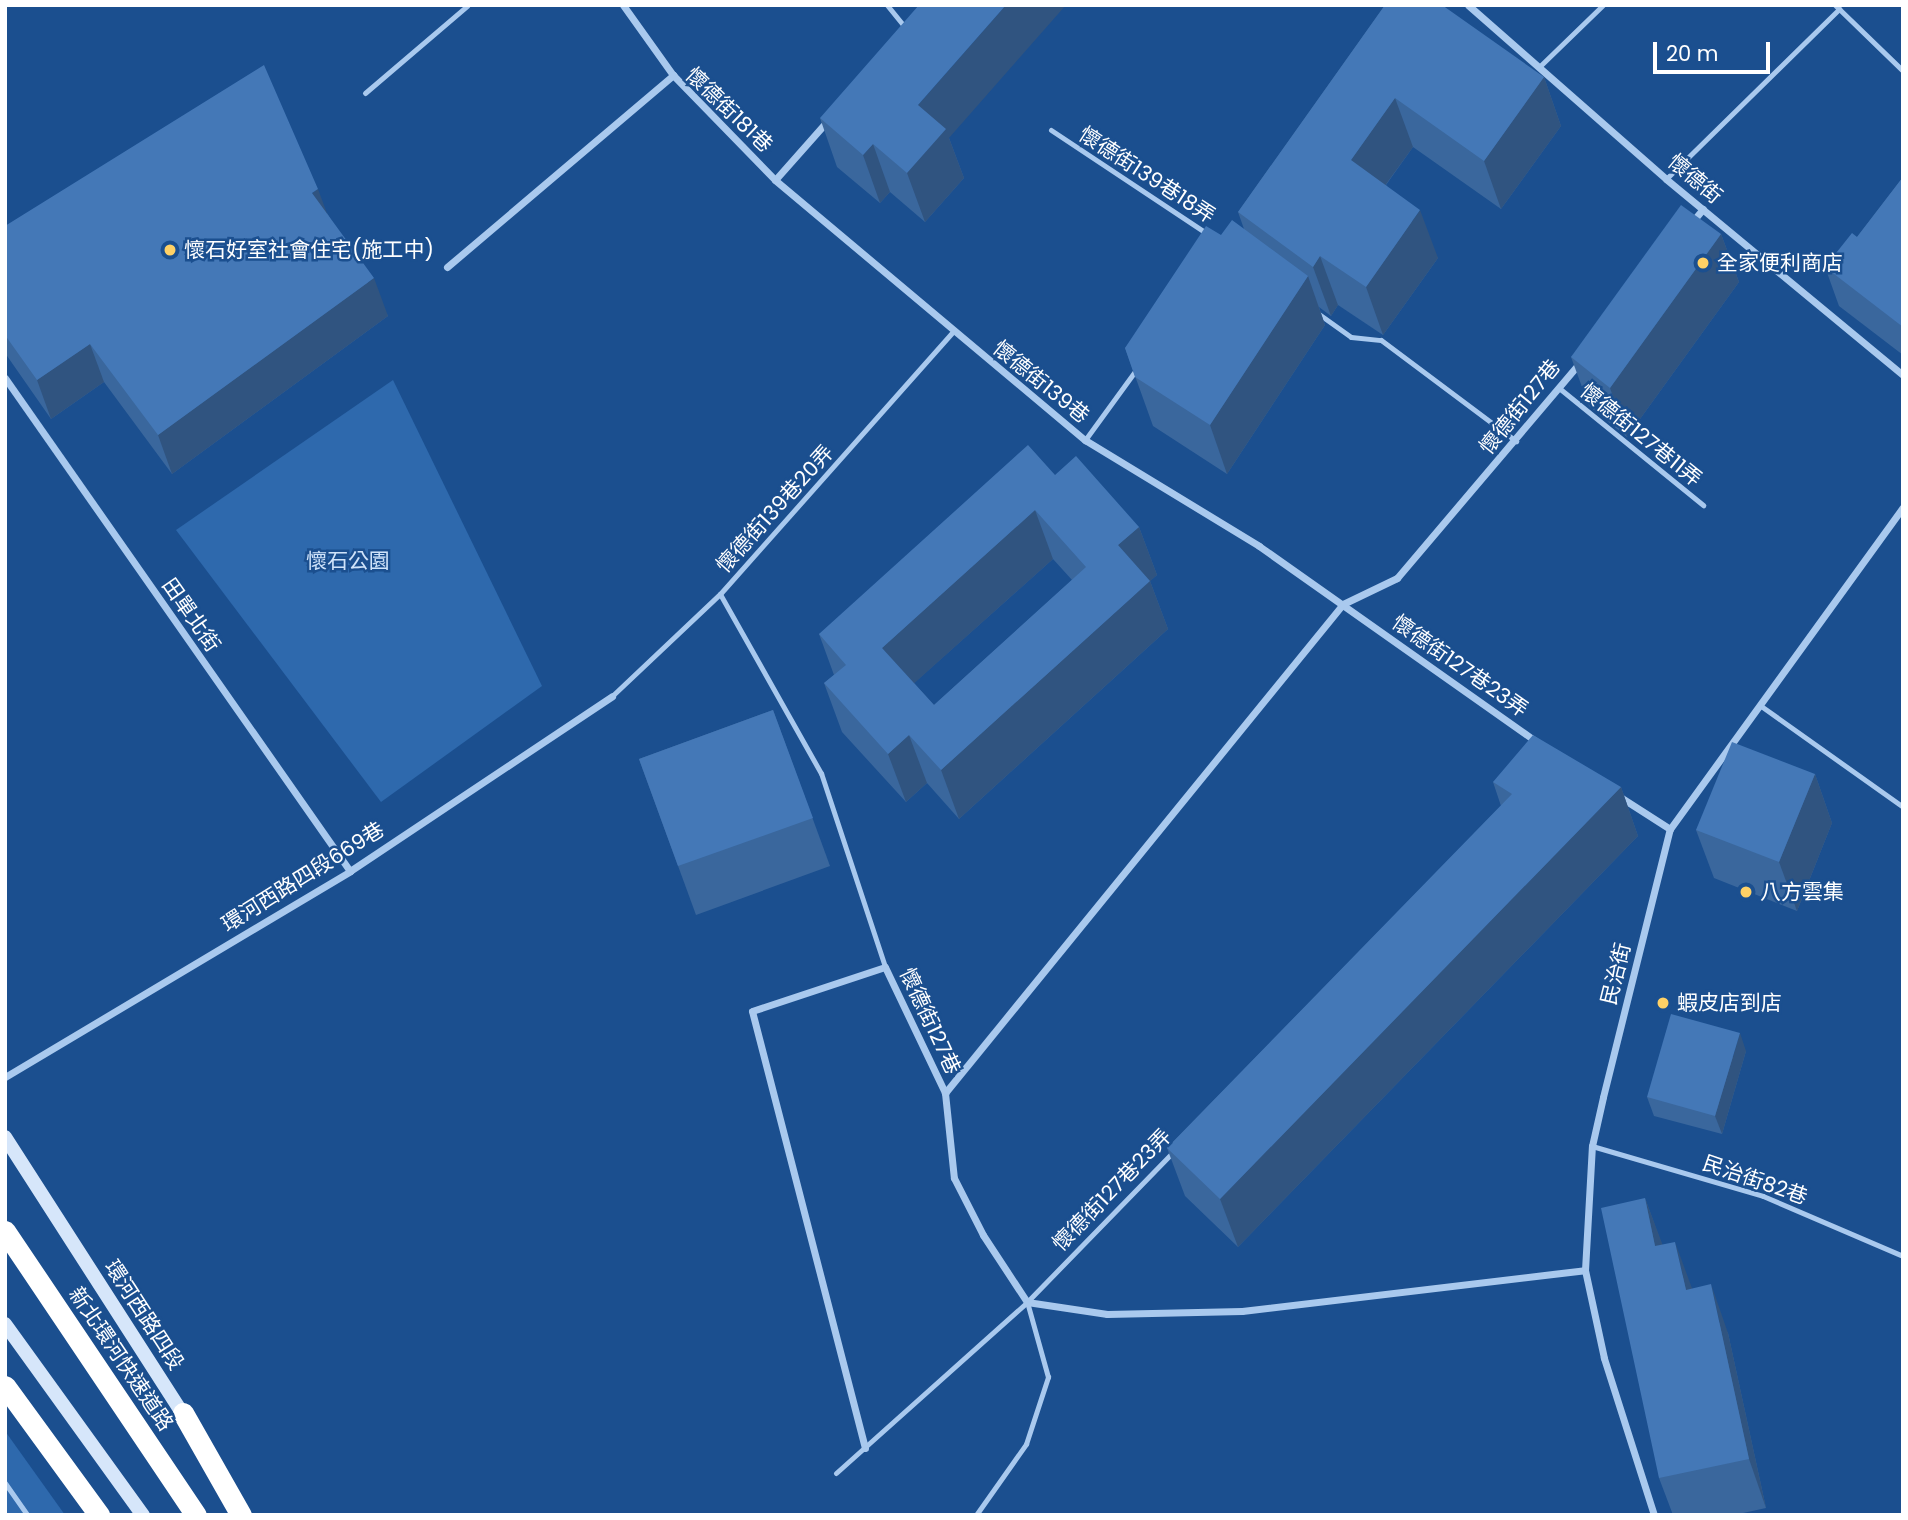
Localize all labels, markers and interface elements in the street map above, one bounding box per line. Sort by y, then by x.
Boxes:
scale bar [1656,28,1773,72]
text: 20 m [1666,39,1719,68]
street label: 懷德街181巷 [680,62,778,158]
street label: 懷德街139巷18弄 [1074,122,1220,228]
street label: 懷德街 [1663,149,1727,209]
place label: 懷石好室社會住宅(施工中) [184,237,434,263]
marker: 懷石好室社會住宅(施工中) [162,242,178,258]
place label: 全家便利商店 [1717,250,1843,276]
marker: 全家便利商店 [1695,255,1711,271]
street label: 懷德街139巷 [988,336,1094,428]
street label: 懷德街127巷 [1474,355,1566,459]
street label: 懷德街127巷11弄 [1575,378,1707,492]
street label: 懷德街139巷20弄 [711,440,839,578]
park label: 懷石公園 [306,548,390,574]
street label: 田單北街 [157,573,225,657]
street label: 懷德街127巷23弄 [1387,610,1533,722]
street label: 環河西路四段669巷 [217,817,389,937]
place label: 八方雲集 [1760,879,1844,905]
marker: 八方雲集 [1738,884,1754,900]
street label: 民治街 [1596,940,1636,1008]
street label: 懷德街127巷 [894,964,966,1078]
place label: 蝦皮店到店 [1677,990,1782,1016]
marker: 蝦皮店到店 [1655,995,1671,1011]
street label: 懷德街127巷23弄 [1047,1124,1177,1256]
street label: 民治街82巷 [1699,1150,1811,1210]
street label: 環河西路四段 [99,1255,189,1375]
street label: 新北環河快速道路 [64,1282,178,1436]

